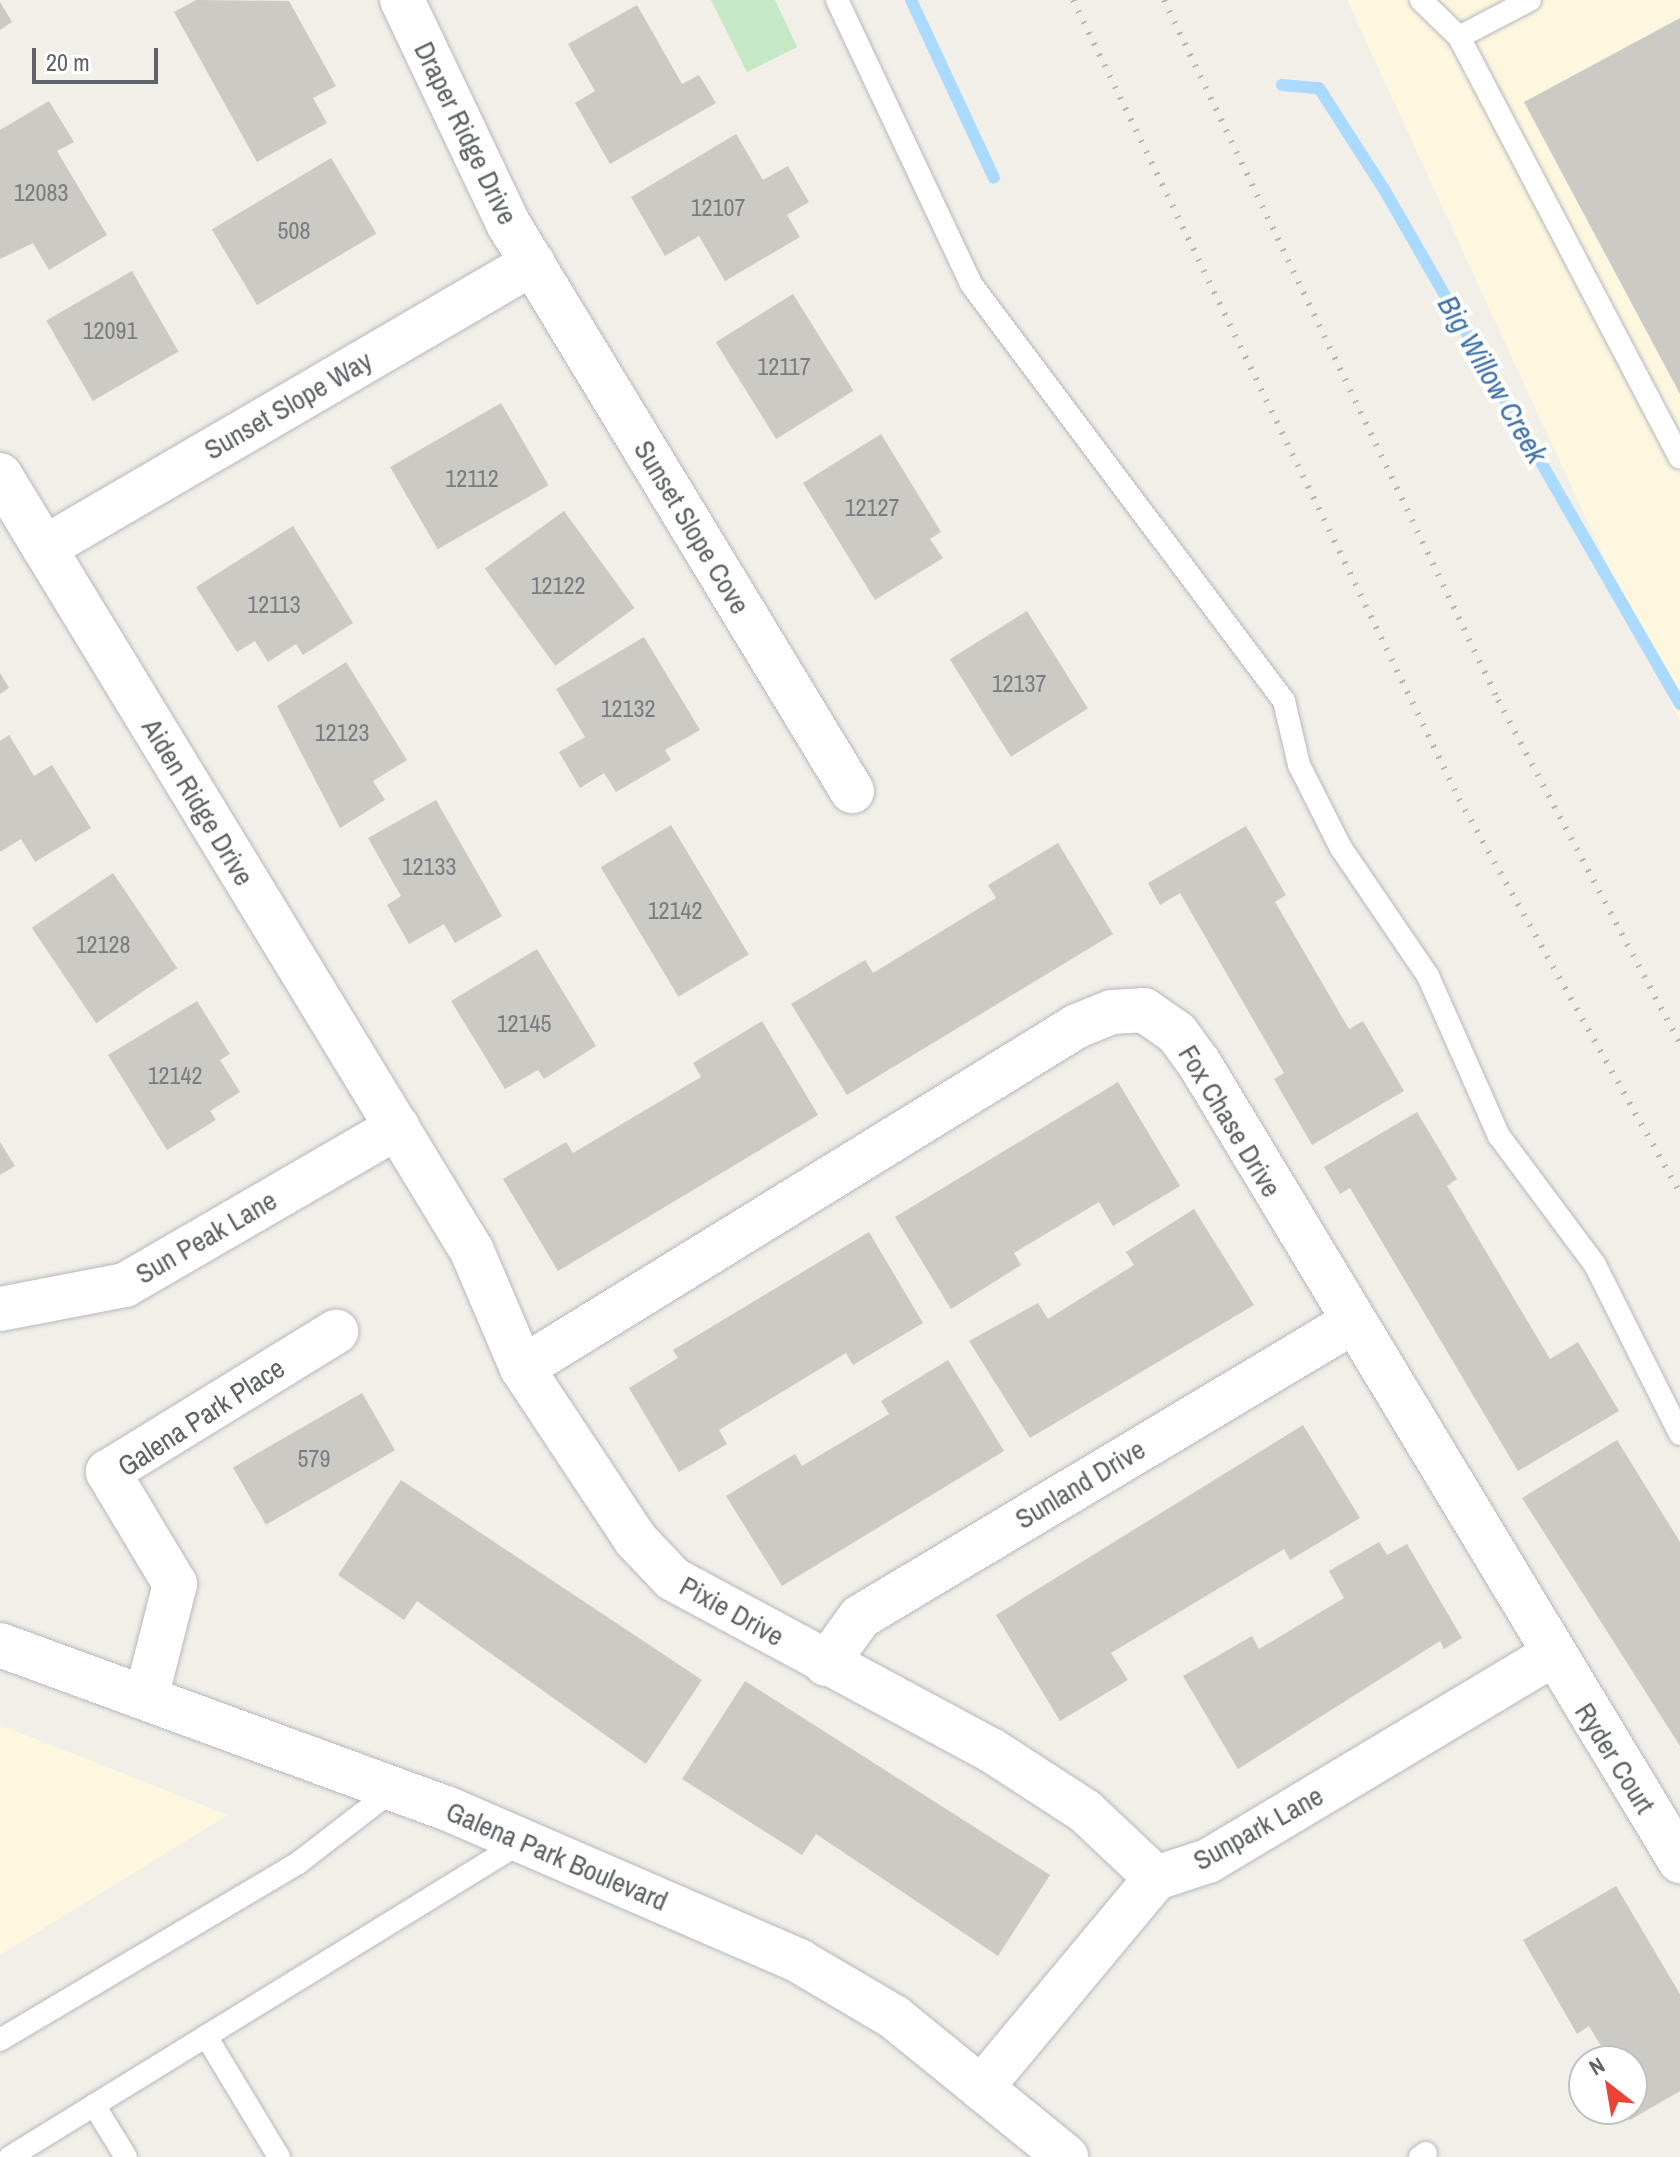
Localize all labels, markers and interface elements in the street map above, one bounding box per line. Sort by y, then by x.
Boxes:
scale bar [36,32,162,82]
street label: Draper Ridge Drive [407,36,525,230]
text: 20 m [46,46,90,78]
house number: 12083 [14,179,68,207]
house number: 12107 [691,194,745,222]
house number: 508 [278,217,310,245]
water label: Big Willow Creek [1430,289,1556,469]
house number: 12091 [83,317,137,345]
street label: Sunset Slope Way [198,343,378,467]
house number: 12117 [757,353,811,381]
street label: Sunset Slope Cove [627,434,757,620]
house number: 12112 [445,465,499,493]
house number: 12127 [845,494,899,522]
house number: 12122 [531,572,585,600]
house number: 12113 [247,591,301,619]
house number: 12137 [992,670,1046,698]
house number: 12132 [601,695,655,723]
street label: Aiden Ridge Drive [135,712,261,892]
house number: 12123 [315,719,369,747]
house number: 12133 [402,853,456,881]
house number: 12142 [648,897,702,925]
house number: 12128 [76,931,130,959]
house number: 12145 [497,1010,551,1038]
street label: Fox Chase Drive [1172,1039,1288,1203]
house number: 12142 [148,1062,202,1090]
street label: Sun Peak Lane [130,1183,282,1291]
street label: Galena Park Place [112,1351,290,1483]
street label: Sunland Drive [1009,1432,1151,1536]
house number: 579 [298,1445,330,1473]
street label: Pixie Drive [674,1569,790,1653]
street label: Ryder Court [1568,1697,1662,1819]
street label: Sunpark Lane [1187,1779,1329,1877]
street label: Galena Park Boulevard [441,1794,673,1918]
north arrow [1568,2045,1648,2125]
text: N [1583,2050,1610,2082]

